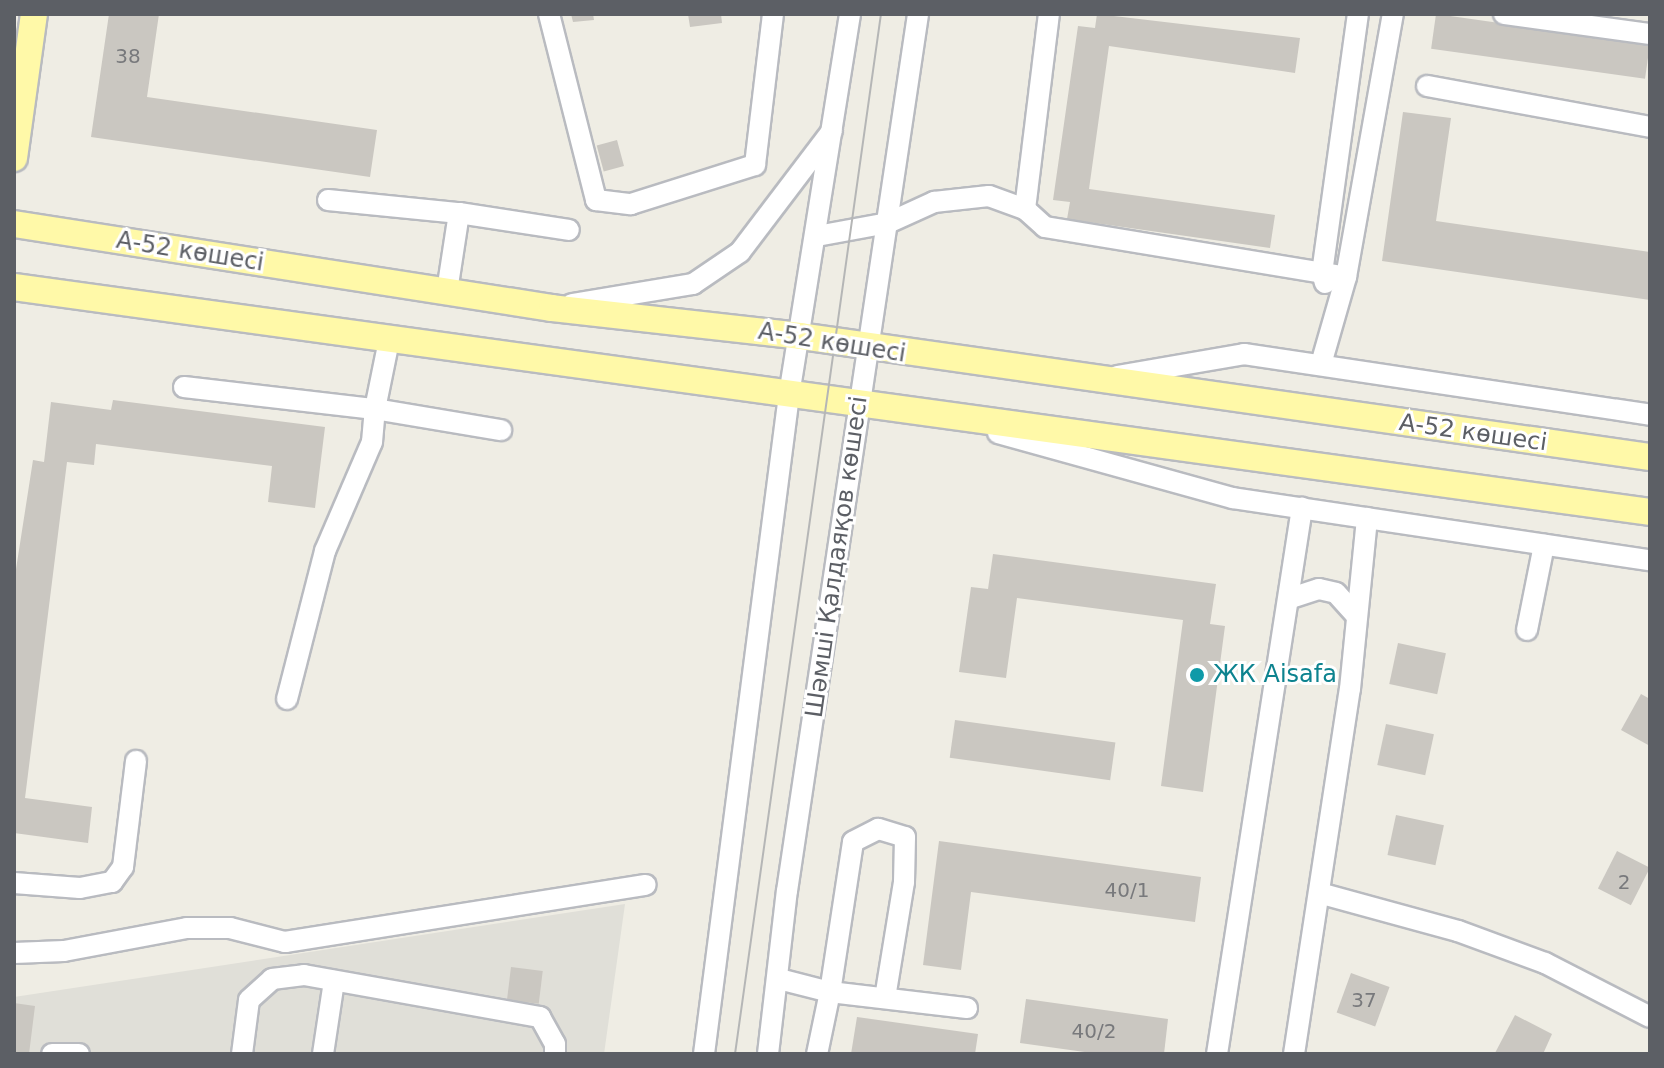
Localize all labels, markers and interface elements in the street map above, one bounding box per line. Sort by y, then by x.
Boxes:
house number: 38 [115,44,141,68]
street label: А-52 көшесі [114,226,266,278]
street label: А-52 көшесі [756,317,908,369]
street label: Шәмші Қалдаяқов көшесі [800,394,874,720]
street label: А-52 көшесі [1397,408,1549,458]
place label: ЖК Aisafa [1213,661,1337,689]
marker: ЖК Aisafa [1188,666,1206,684]
house number: 2 [1618,870,1630,894]
house number: 40/1 [1105,878,1149,902]
house number: 37 [1351,988,1377,1012]
house number: 40/2 [1072,1019,1116,1043]

